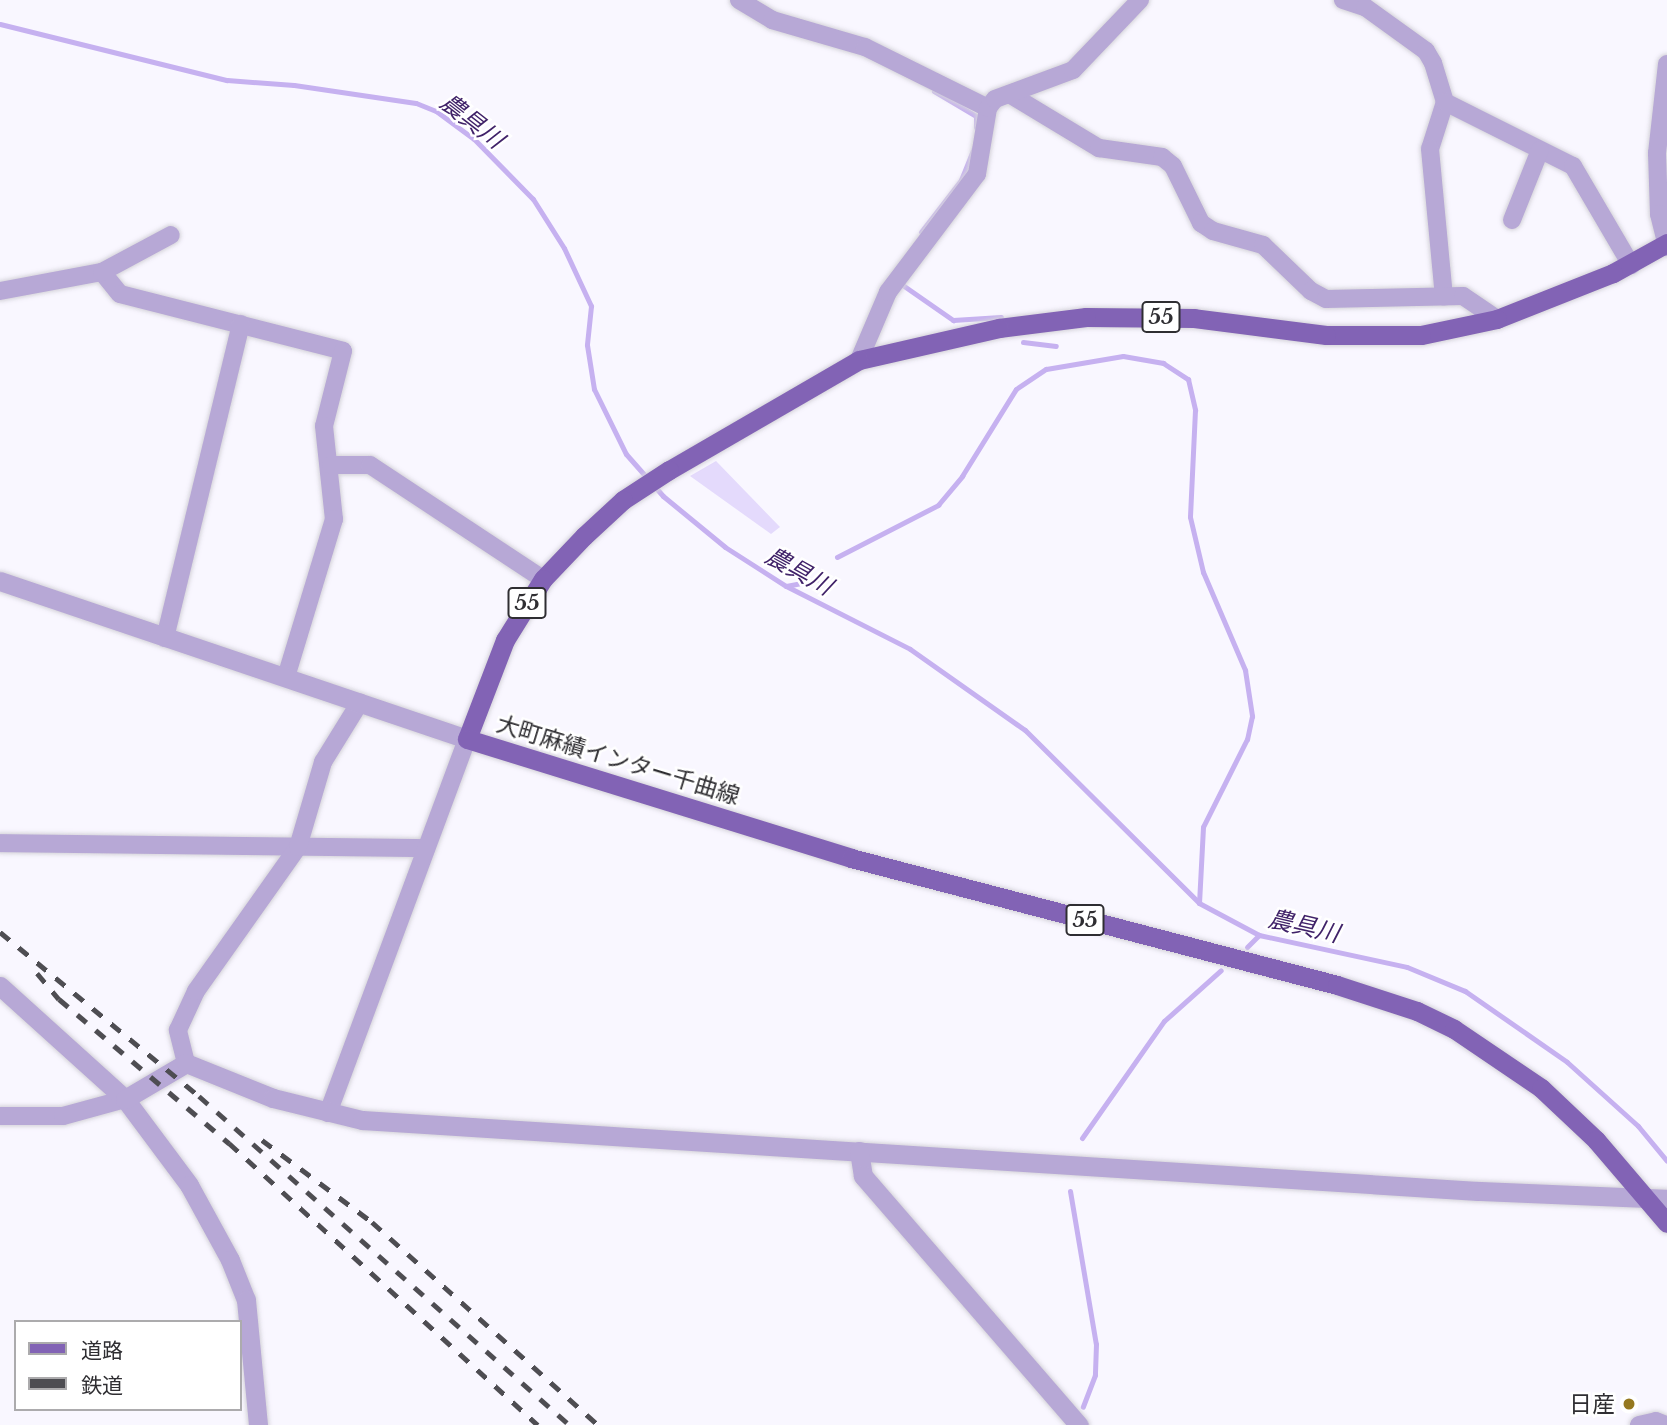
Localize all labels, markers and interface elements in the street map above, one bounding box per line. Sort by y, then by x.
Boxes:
water label: 農具川 [435,87,509,155]
road number: 55 [1140,300,1182,334]
water label: 農具川 [761,541,837,601]
road number: 55 [506,586,548,620]
street label: 大町麻績インター千曲線 [493,710,743,810]
road number: 55 [1064,902,1106,937]
water label: 農具川 [1266,904,1342,948]
legend [14,1320,242,1411]
text: 道路 [81,1338,123,1364]
text: 鉄道 [81,1373,123,1399]
place label: 日産 [1569,1390,1615,1418]
marker: 日産 [1621,1396,1637,1412]

